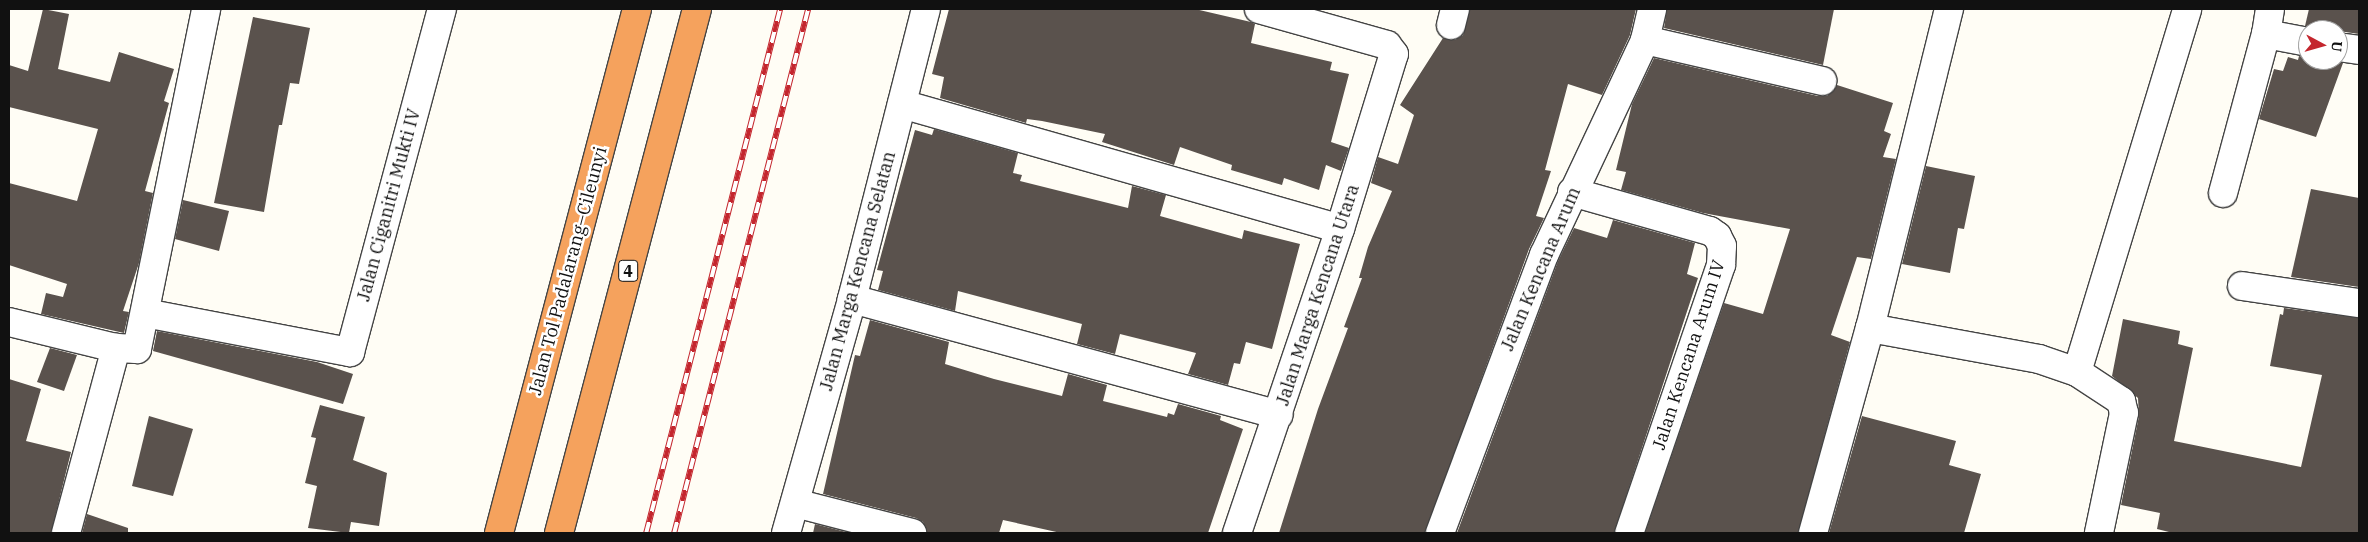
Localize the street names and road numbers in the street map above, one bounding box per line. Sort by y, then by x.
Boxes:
street label: Jalan Ciganitri Mukti IV [353,106,425,304]
street label: Jalan Tol Padalarang–Cileunyi [524,144,612,398]
street label: Jalan Marga Kencana Selatan [816,149,900,393]
street label: Jalan Marga Kencana Utara [1272,182,1364,408]
street label: Jalan Kencana Arum [1497,184,1585,354]
street label: Jalan Kencana Arum IV [1648,257,1730,453]
road number: 4 [618,258,638,284]

